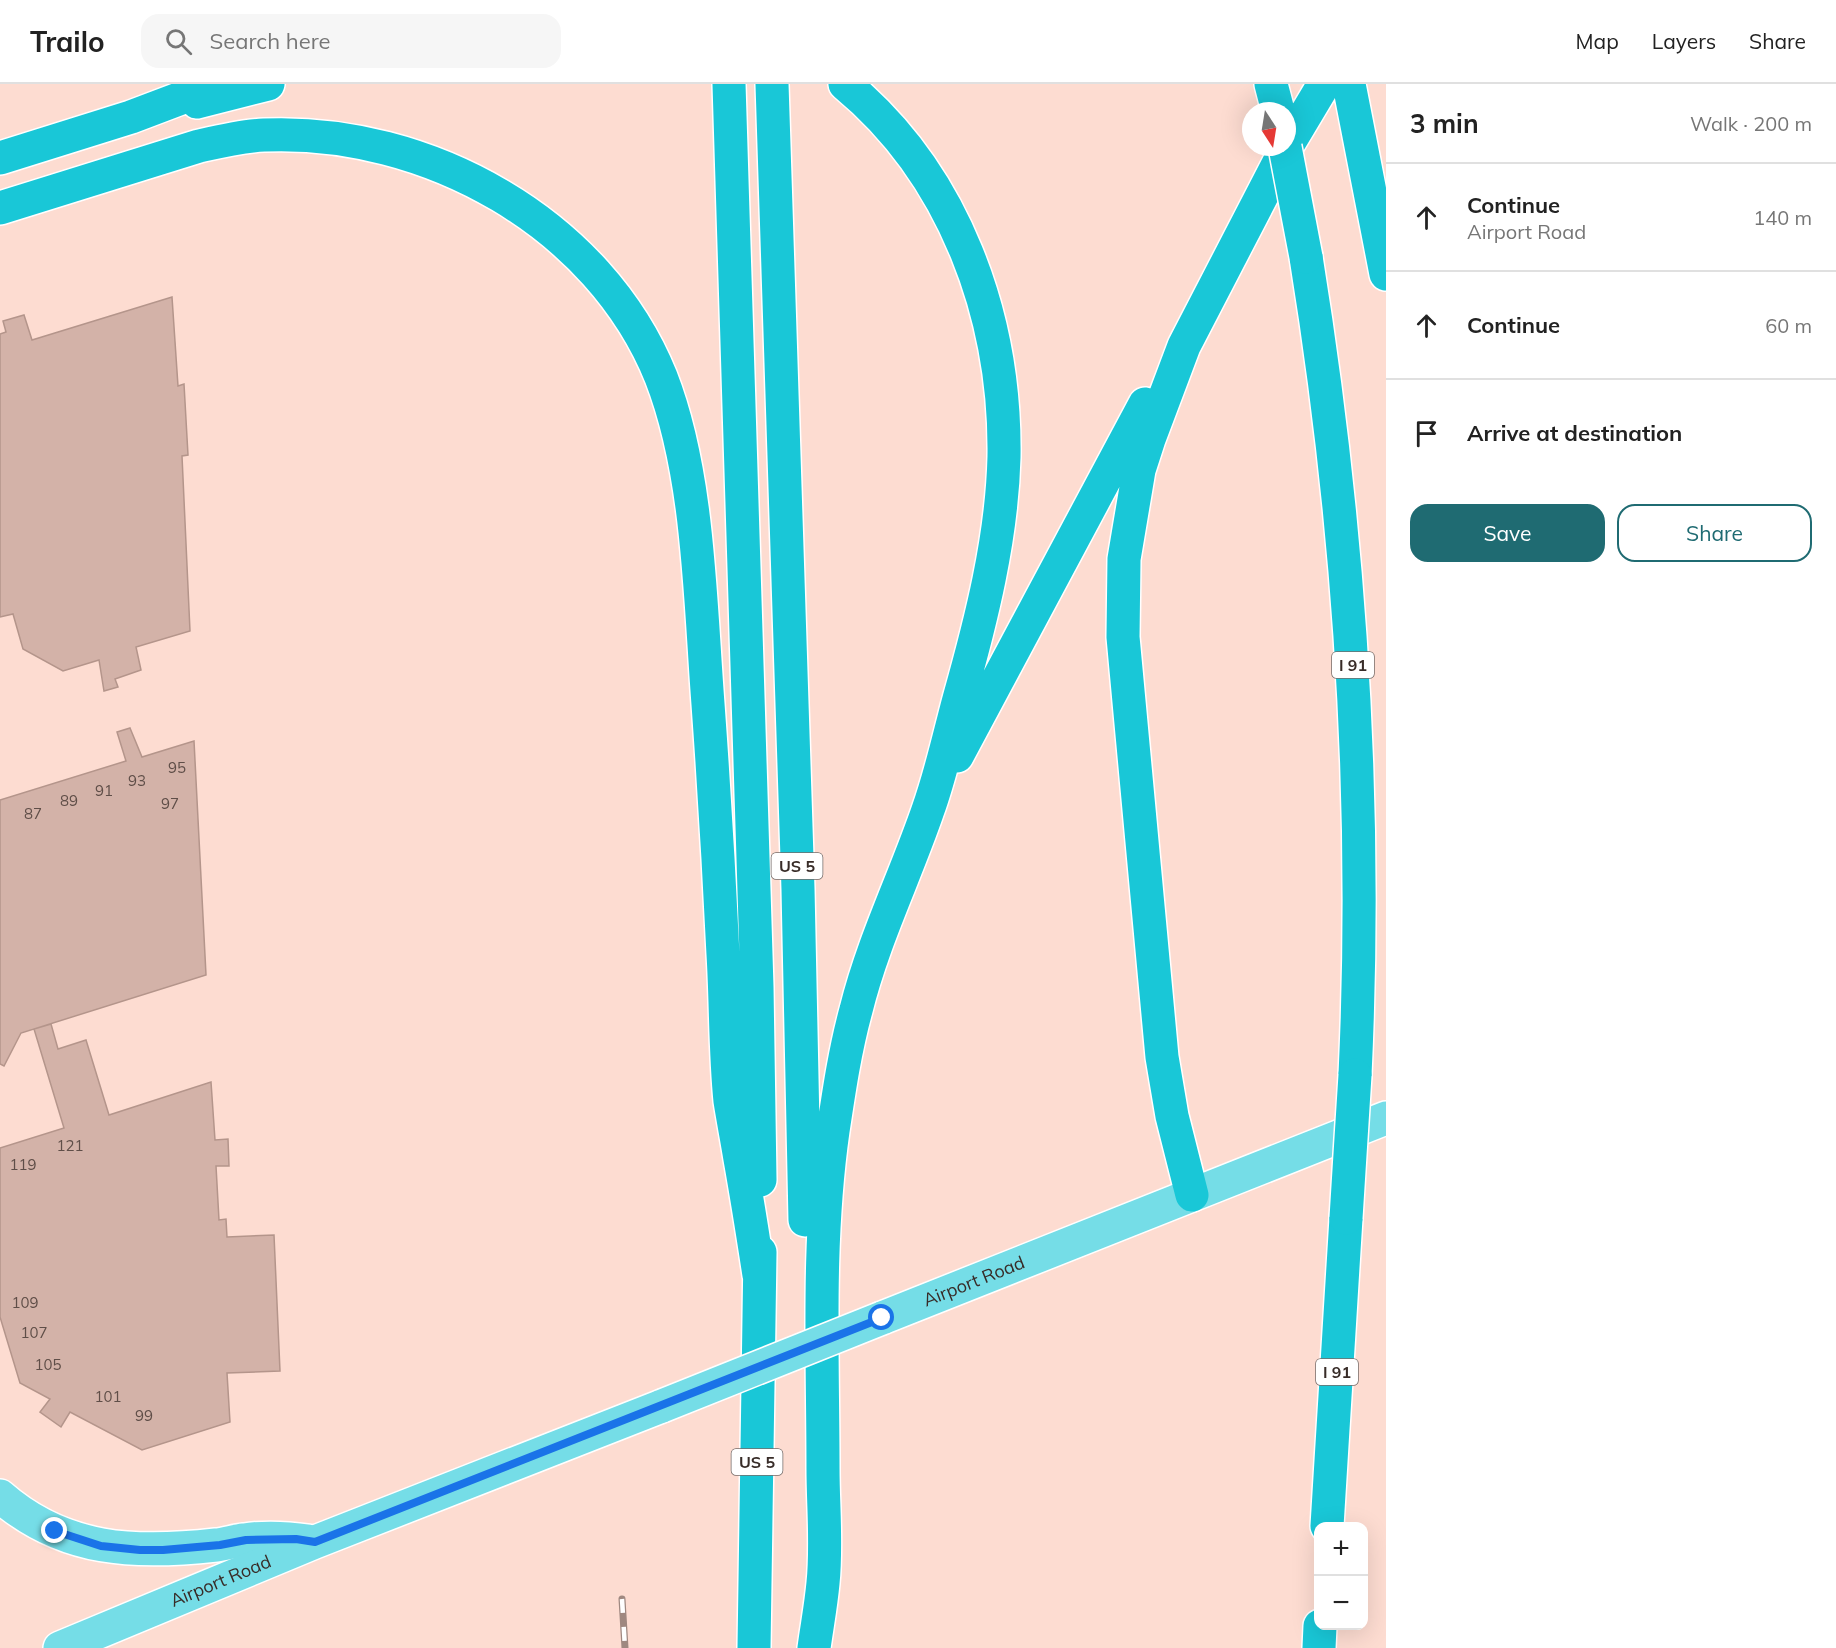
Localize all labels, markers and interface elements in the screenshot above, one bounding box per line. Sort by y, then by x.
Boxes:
search box [141,14,561,68]
text: Trailo [30,24,105,59]
icon: search [162,25,195,58]
text: Search here [210,27,331,55]
text: Map [1576,28,1619,54]
text: Layers [1652,28,1716,54]
text: Share [1749,28,1806,54]
north arrow [1242,102,1296,156]
text: 3 min [1410,107,1479,140]
text: Walk · 200 m [1690,111,1812,136]
text: Continue [1467,191,1560,219]
icon: ahead [1410,201,1443,234]
text: 140 m [1753,205,1812,230]
text: Airport Road [1467,219,1586,244]
icon: ahead [1410,309,1443,342]
text: Continue [1467,311,1560,339]
text: 60 m [1765,313,1812,338]
icon: arrive [1410,417,1443,450]
text: Arrive at destination [1467,419,1682,447]
button: Save [1410,504,1605,562]
button: Share [1617,504,1812,562]
road number: I 91 [1332,652,1374,678]
house number: 95 [168,758,186,777]
house number: 93 [128,771,146,790]
house number: 91 [95,781,113,800]
house number: 89 [60,791,78,810]
house number: 97 [161,794,179,813]
house number: 87 [24,804,42,823]
road number: US 5 [772,853,822,879]
house number: 121 [56,1136,84,1155]
house number: 119 [9,1155,37,1174]
street label: Airport Road [920,1251,1028,1312]
house number: 109 [11,1293,39,1312]
route start [868,1304,894,1330]
house number: 107 [20,1323,48,1342]
house number: 105 [34,1355,62,1374]
road number: I 91 [1316,1359,1358,1385]
house number: 101 [94,1387,122,1406]
house number: 99 [135,1406,153,1425]
road number: US 5 [732,1449,783,1475]
route end [41,1517,67,1543]
map controls [1314,1522,1368,1630]
button: + [1314,1522,1368,1576]
street label: Airport Road [166,1550,274,1612]
button: − [1314,1576,1368,1630]

